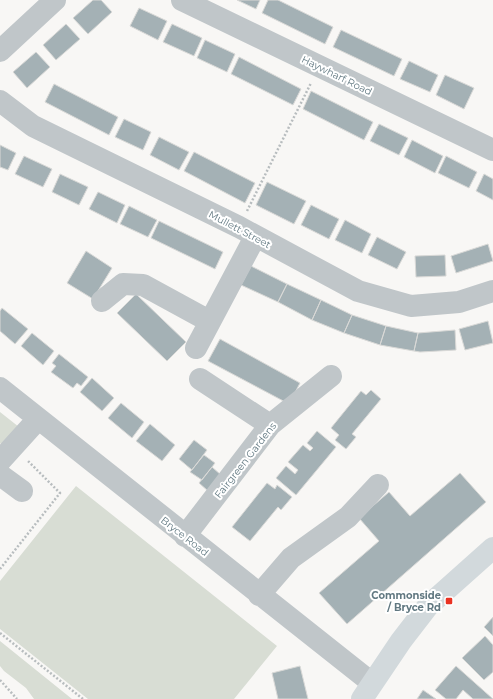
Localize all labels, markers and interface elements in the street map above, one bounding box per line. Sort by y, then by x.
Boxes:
street label: Haywharf Road [299,53,374,98]
street label: Mullett Street [206,208,273,251]
street label: Fairgreen Gardens [212,420,279,501]
street label: Bryce Road [158,514,211,559]
place label: Commonside / Bryce Rd [371,589,441,614]
marker: Commonside / Bryce Rd [444,596,454,606]

